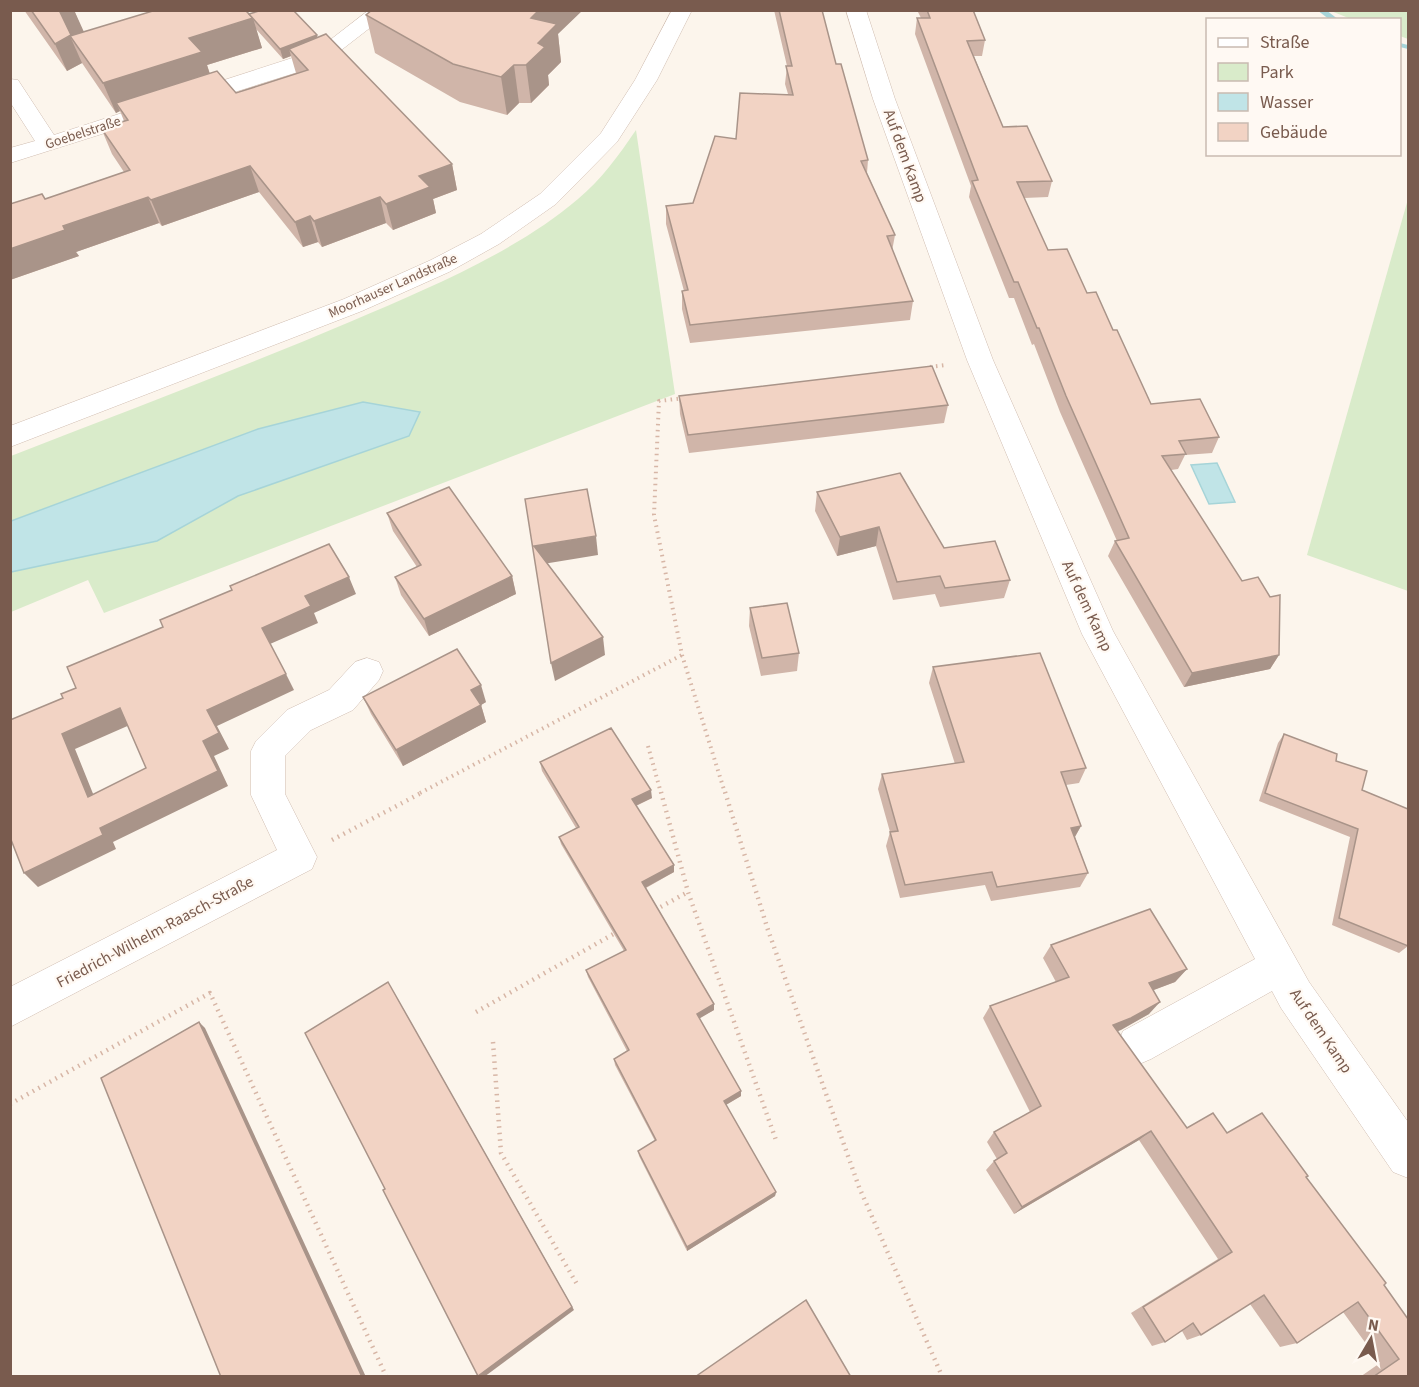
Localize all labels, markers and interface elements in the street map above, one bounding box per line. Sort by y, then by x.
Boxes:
legend [1206,18,1401,156]
text: Straße [1260,30,1310,55]
text: Park [1260,60,1294,85]
text: Wasser [1260,90,1314,115]
street label: Auf dem Kamp [878,106,932,206]
street label: Goebelstraße [43,111,123,155]
text: Gebäude [1260,120,1328,145]
street label: Moorhauser Landstraße [325,249,461,323]
street label: Auf dem Kamp [1056,557,1118,655]
street label: Friedrich-Wilhelm-Raasch-Straße [53,871,257,993]
street label: Auf dem Kamp [1285,984,1358,1078]
north arrow [1341,1309,1401,1369]
text: N [1366,1313,1381,1337]

